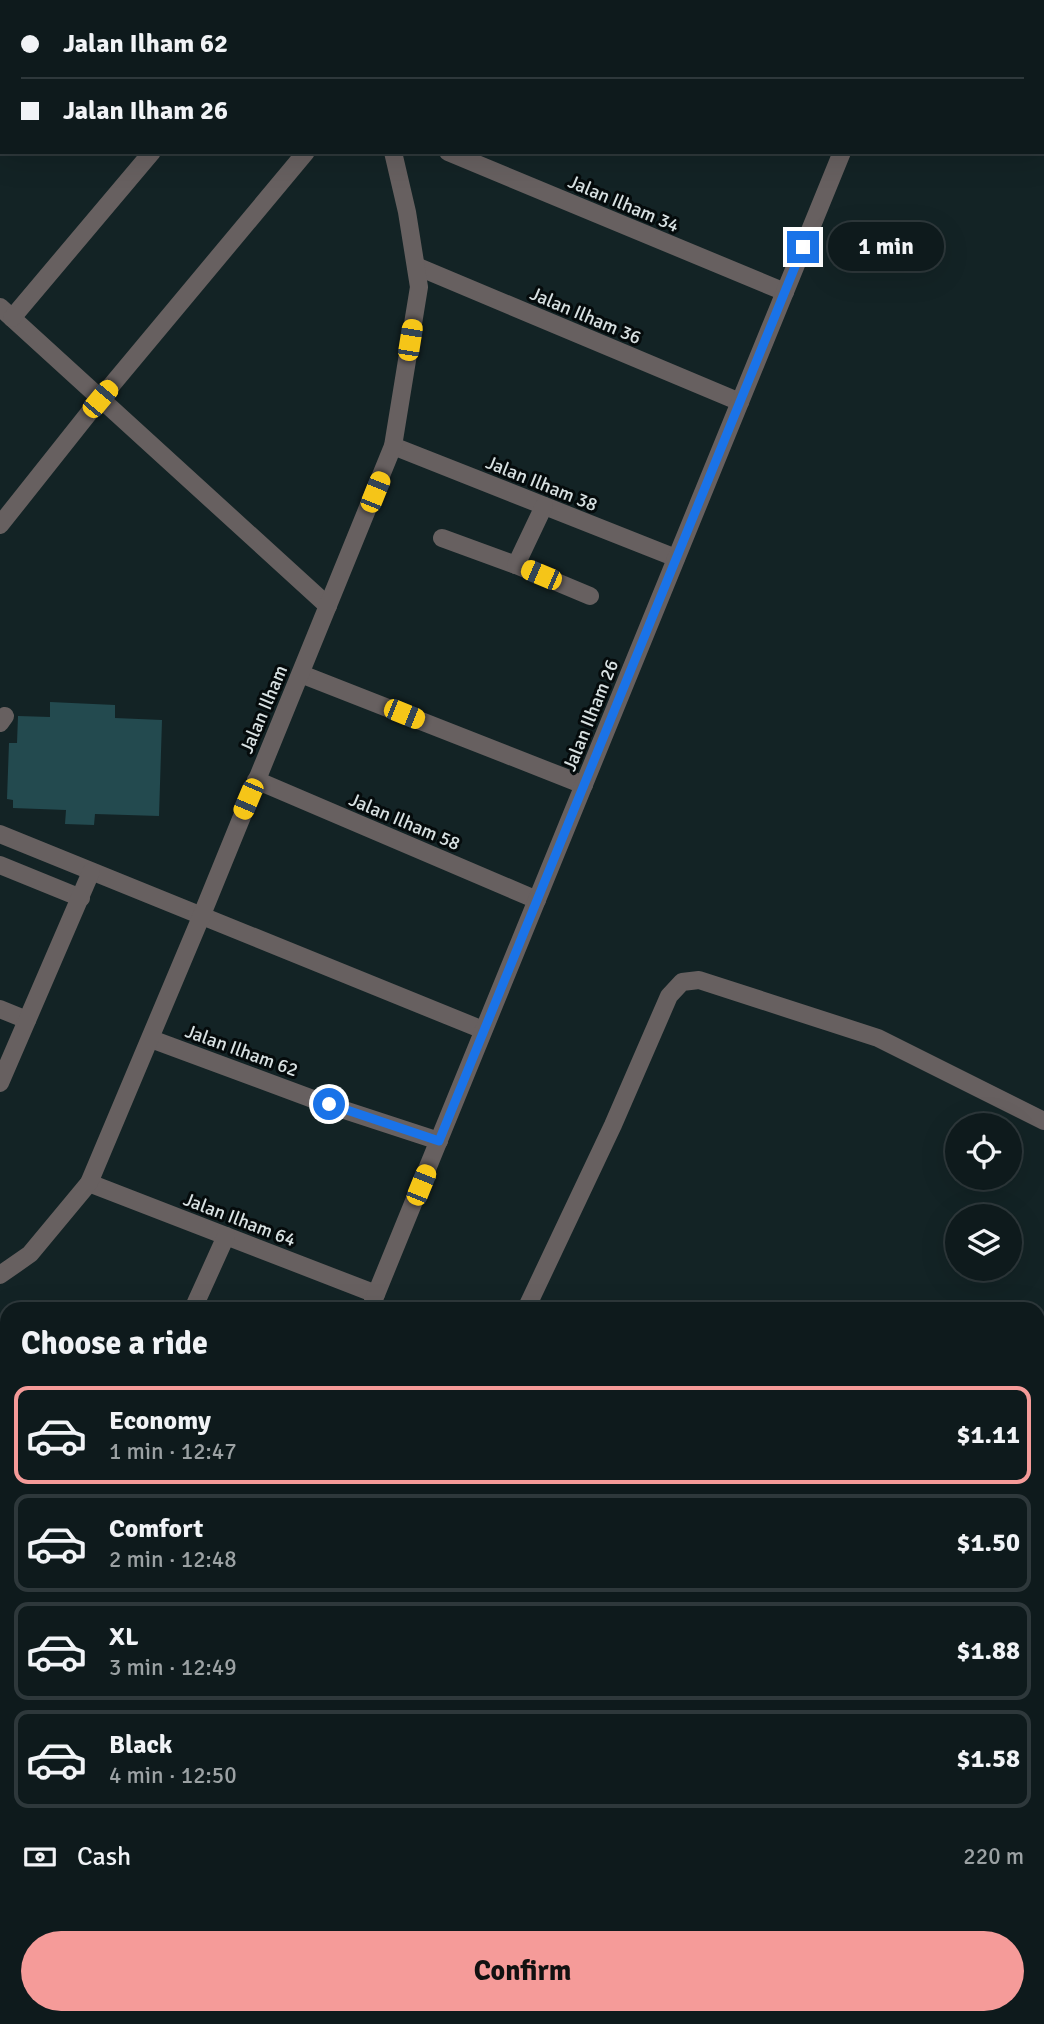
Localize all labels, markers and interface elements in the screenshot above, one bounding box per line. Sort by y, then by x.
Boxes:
text: Jalan Ilham 62 [63,28,228,60]
text: Jalan Ilham 26 [63,95,228,127]
street label: Jalan Ilham 34 [564,170,683,238]
callout: 1 min [828,222,943,272]
route end [787,231,819,263]
text: 1 min [858,232,914,261]
street label: Jalan Ilham 36 [526,282,645,350]
car [397,318,424,362]
car [79,376,122,422]
street label: Jalan Ilham 38 [482,451,601,517]
car [358,469,393,515]
car [518,557,565,593]
street label: Jalan Ilham 26 [558,656,624,775]
street label: Jalan Ilham [235,662,293,757]
car [381,696,428,732]
car [231,776,266,822]
street label: Jalan Ilham 58 [345,788,464,856]
street label: Jalan Ilham 62 [182,1019,301,1082]
route start [313,1088,345,1120]
map controls [945,1113,1022,1281]
button: locate [945,1113,1022,1190]
car [404,1162,439,1208]
street label: Jalan Ilham 64 [180,1188,299,1252]
button: layers [945,1204,1022,1281]
text: Choose a ride [21,1324,208,1363]
icon: car [25,1404,88,1467]
text: Economy [109,1405,211,1437]
text: $1.11 [956,1419,1020,1451]
text: 1 min · 12:47 [109,1437,237,1466]
icon: car [25,1512,88,1575]
text: Comfort [109,1513,203,1545]
text: $1.50 [956,1527,1020,1559]
text: 2 min · 12:48 [109,1545,237,1574]
icon: car [25,1620,88,1683]
text: XL [109,1621,139,1653]
text: $1.88 [956,1635,1020,1667]
text: 3 min · 12:49 [109,1653,237,1682]
icon: car [25,1728,88,1791]
text: Black [109,1729,172,1761]
text: $1.58 [956,1743,1020,1775]
text: 4 min · 12:50 [109,1761,237,1790]
icon: cash [21,1838,59,1876]
text: Cash [77,1841,131,1873]
text: 220 m [963,1842,1024,1871]
button: Confirm [21,1931,1024,2011]

